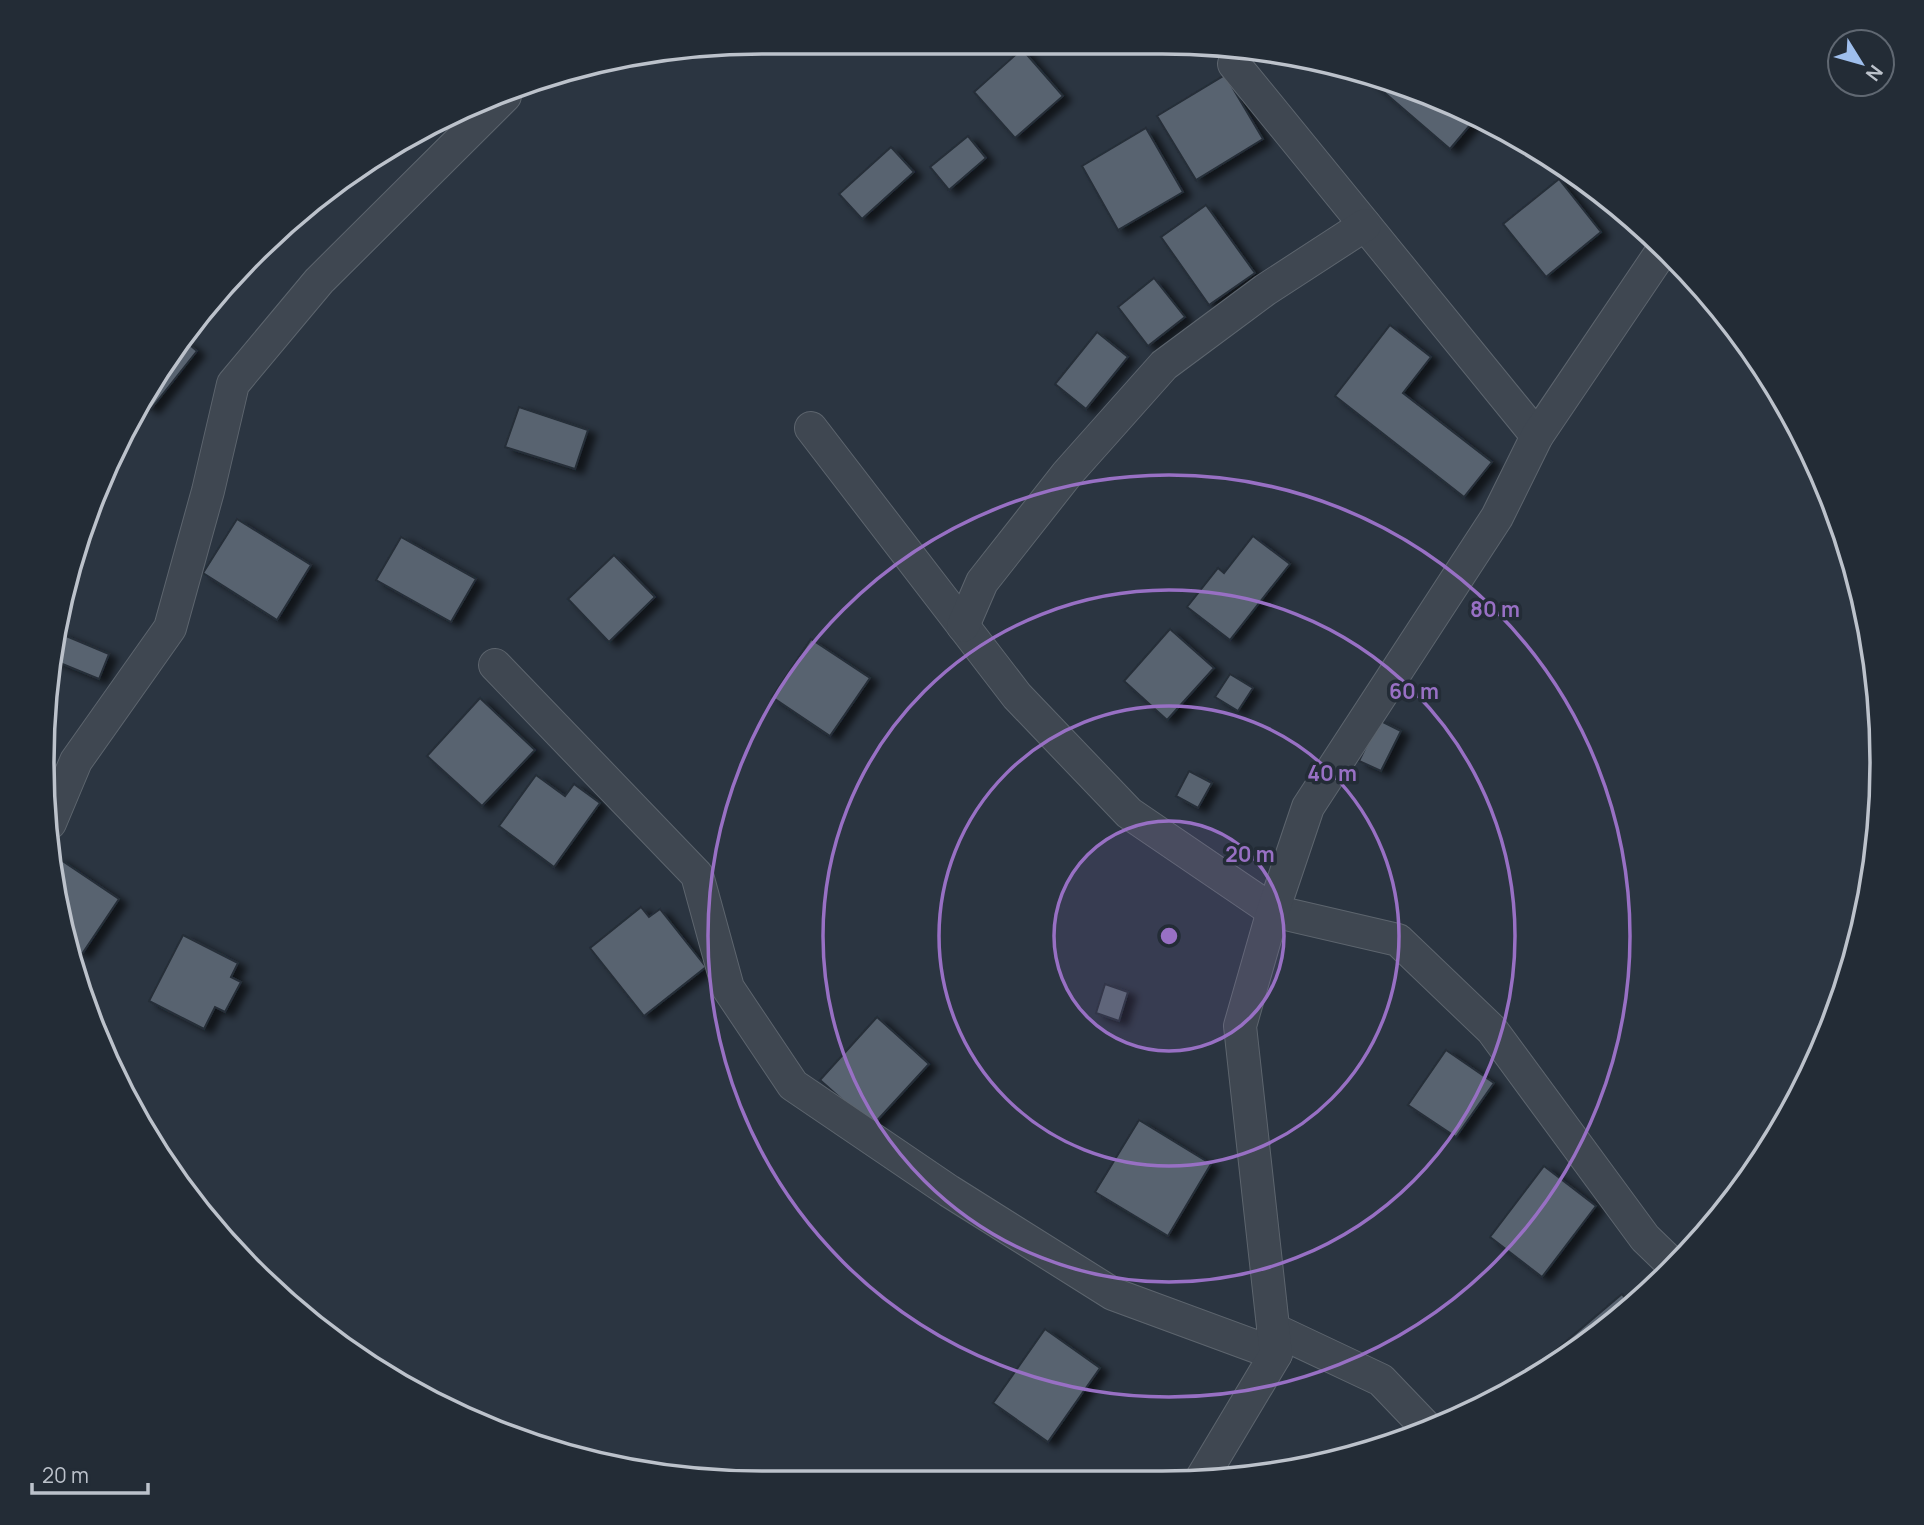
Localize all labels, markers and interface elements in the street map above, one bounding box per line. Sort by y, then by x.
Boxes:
north arrow [1826,28,1896,98]
text: N [1860,60,1889,87]
text: 80 m [1470,595,1520,623]
text: 60 m [1389,677,1439,705]
text: 40 m [1307,759,1357,787]
text: 20 m [1225,840,1275,868]
centre of rings [1157,924,1181,948]
scale bar [32,1452,147,1496]
text: 20 m [42,1461,89,1489]

